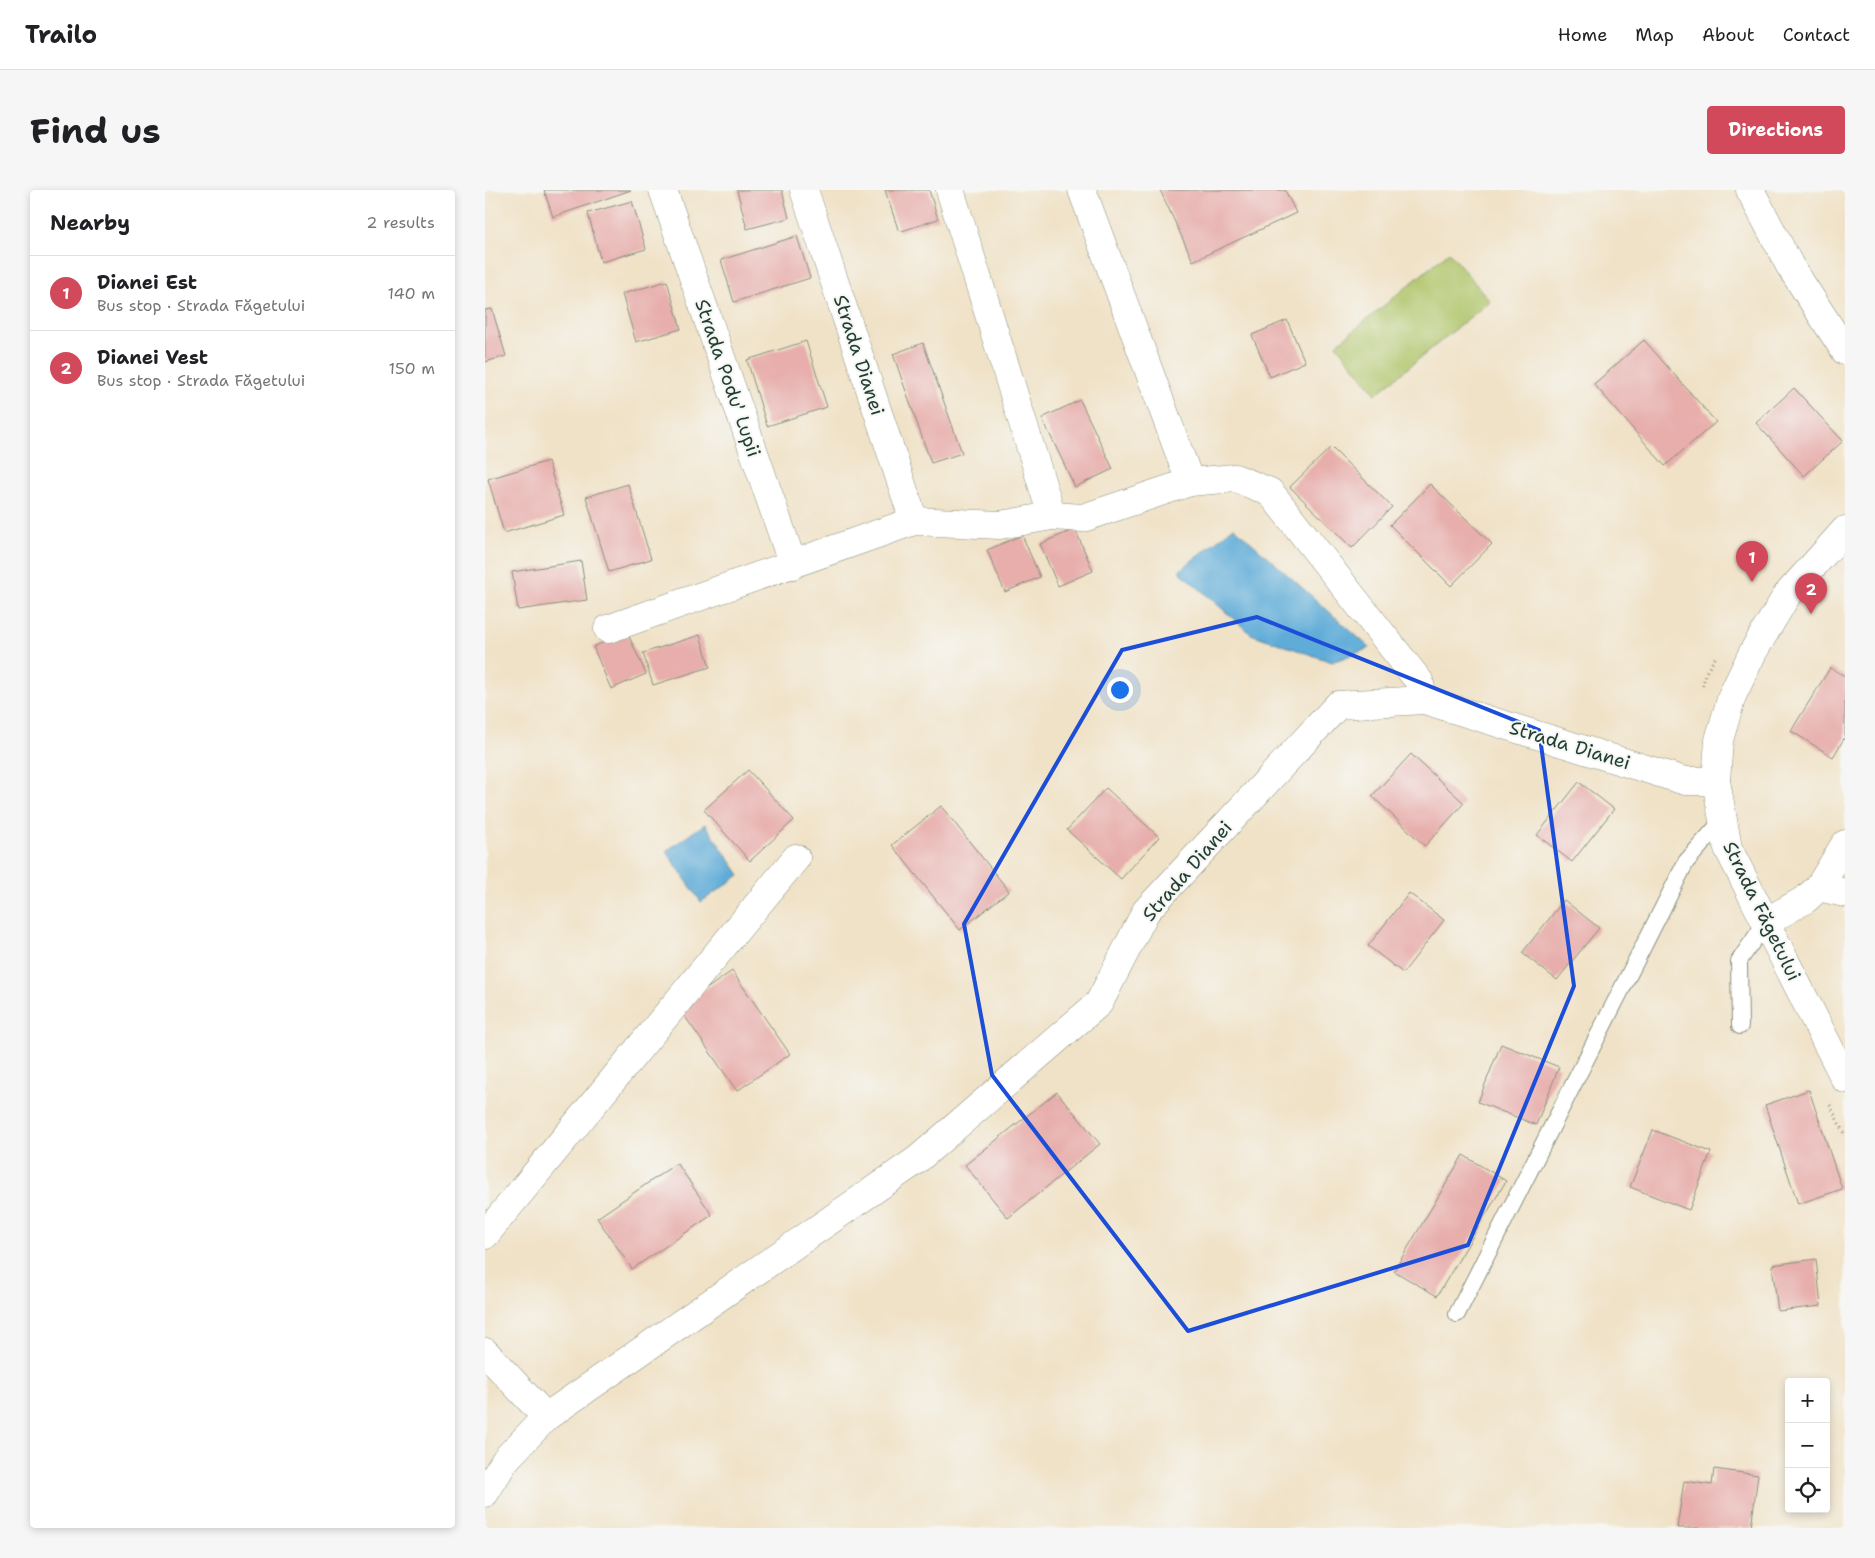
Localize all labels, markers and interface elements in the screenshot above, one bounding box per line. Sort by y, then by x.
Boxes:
text: Trailo [25,19,97,51]
text: Home [1558,23,1607,47]
text: Map [1635,23,1674,47]
text: About [1702,23,1755,47]
text: Contact [1783,23,1850,47]
button: Directions [1707,106,1845,154]
text: Find us [30,107,161,154]
text: Nearby [50,209,130,237]
text: 2 results [366,212,435,233]
text: Dianei Est [97,270,197,295]
text: 1 [62,283,70,304]
text: 140 m [388,283,435,304]
street label: Strada Dianei [828,292,890,418]
text: Bus stop · Strada Făgetului [97,295,305,316]
street label: Strada Podu' Lupii [689,296,767,460]
text: Dianei Vest [97,345,208,370]
text: 2 [60,358,72,379]
text: 150 m [388,358,435,379]
text: Bus stop · Strada Făgetului [97,370,305,391]
pin: 1 [1736,541,1768,582]
pin: 2 [1795,573,1827,614]
your location [1107,677,1133,703]
street label: Strada Dianei [1507,715,1633,775]
street label: Strada Dianei [1137,816,1237,926]
street label: Strada Făgetului [1717,837,1807,985]
map controls [1785,1378,1830,1513]
button: + [1785,1378,1830,1423]
button: − [1785,1423,1830,1468]
button: locate [1785,1468,1830,1513]

